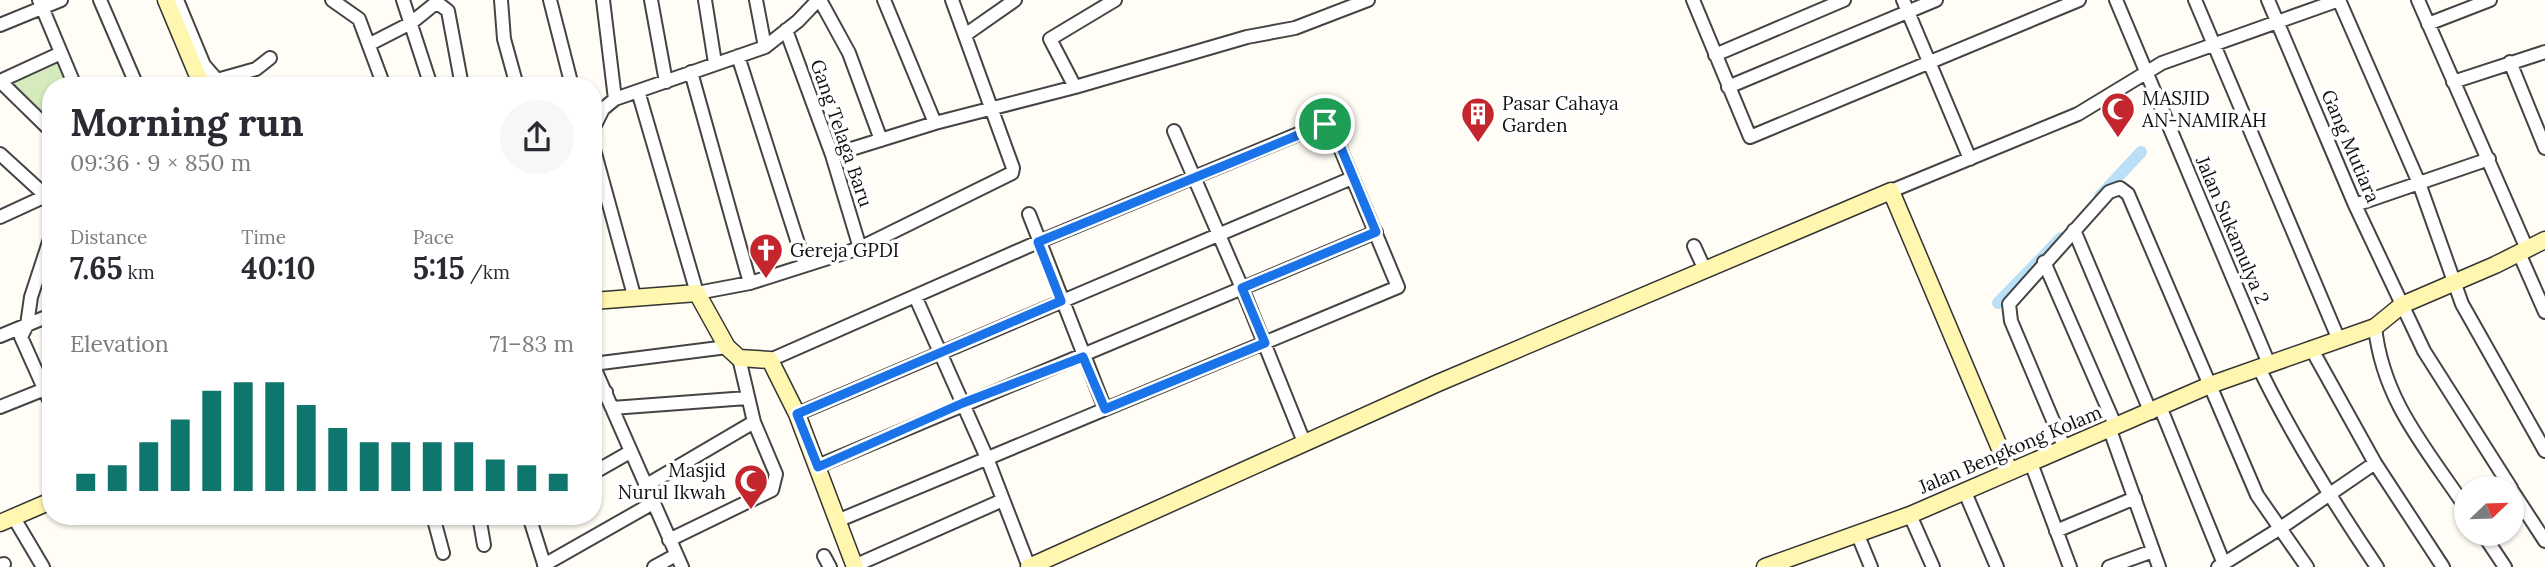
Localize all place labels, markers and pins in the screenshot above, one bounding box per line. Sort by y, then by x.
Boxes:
place label: MASJID AN-NAMIRAH [2141,86,2267,132]
mosque icon: MASJID AN-NAMIRAH [2099,90,2137,139]
place label: Pasar Cahaya Garden [1502,91,1619,137]
pin [1295,94,1355,154]
building icon: Pasar Cahaya Garden [1459,95,1497,144]
church icon: Gereja GPDI [747,231,785,280]
place label: Gereja GPDI [790,238,899,262]
place label: Masjid Nurul Ikwah [618,458,726,504]
mosque icon: Masjid Nurul Ikwah [732,462,770,511]

